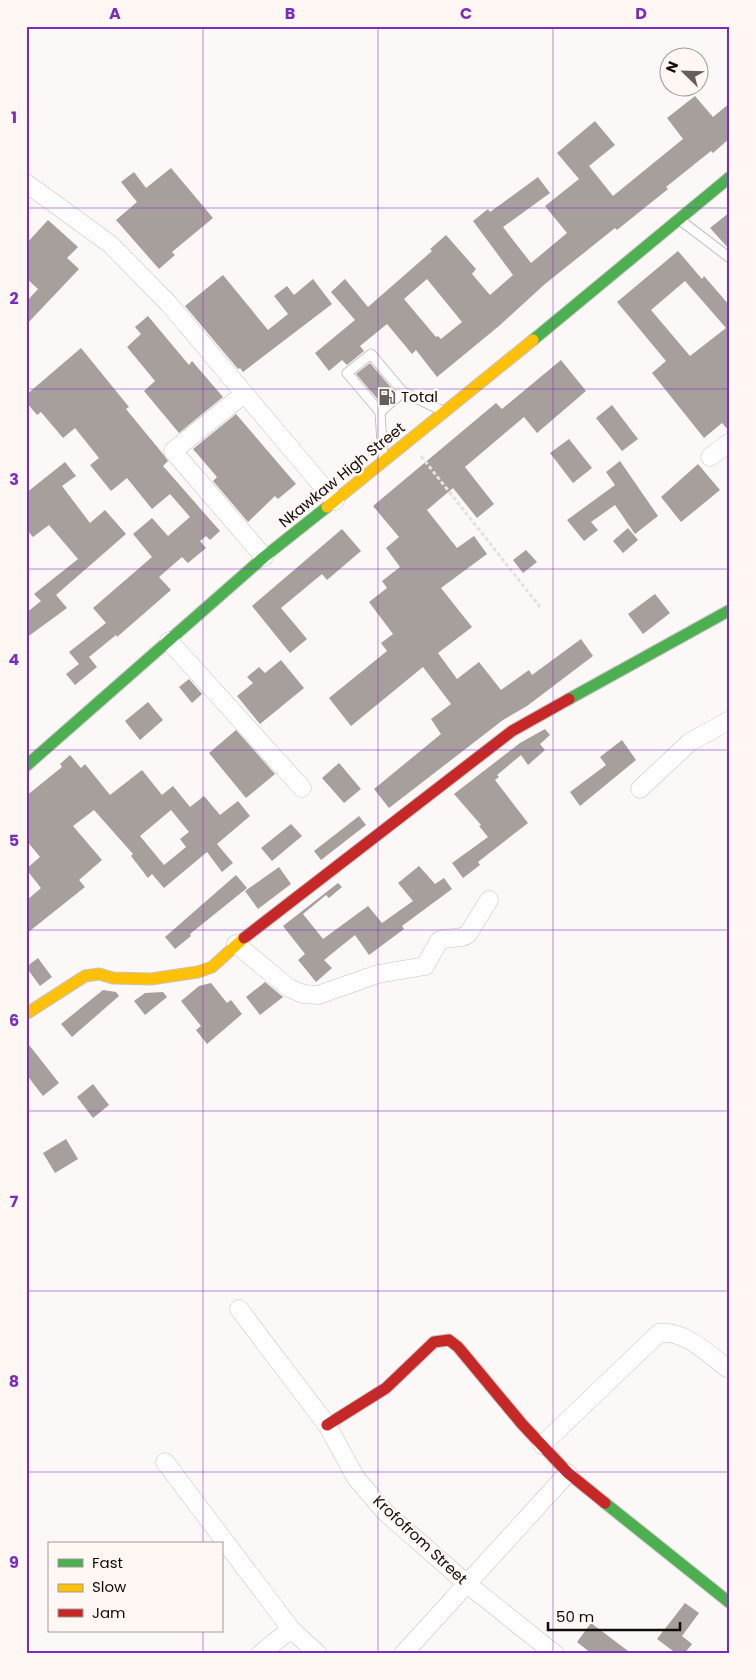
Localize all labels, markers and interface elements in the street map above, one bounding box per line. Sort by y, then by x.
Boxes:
text: A [109,2,121,25]
text: B [285,2,295,25]
text: C [460,2,472,25]
text: D [635,2,647,25]
north arrow [658,48,708,98]
text: N [661,58,683,76]
text: 1 [11,106,17,129]
text: 2 [9,287,19,310]
place label: Total [401,386,438,407]
fuel station icon: Total [377,387,397,407]
street label: Nkawkaw High Street [274,417,409,532]
text: 3 [9,468,19,491]
text: 4 [9,648,20,671]
text: 5 [9,829,19,852]
text: 6 [9,1009,19,1032]
text: 7 [10,1190,19,1213]
text: 8 [9,1370,19,1393]
street label: Krofofrom Street [368,1490,472,1589]
legend [48,1542,222,1632]
text: 9 [9,1551,19,1574]
text: Fast [92,1552,123,1573]
text: Slow [92,1576,127,1597]
scale bar [548,1600,681,1632]
text: Jam [92,1602,126,1623]
text: 50 m [556,1606,594,1627]

